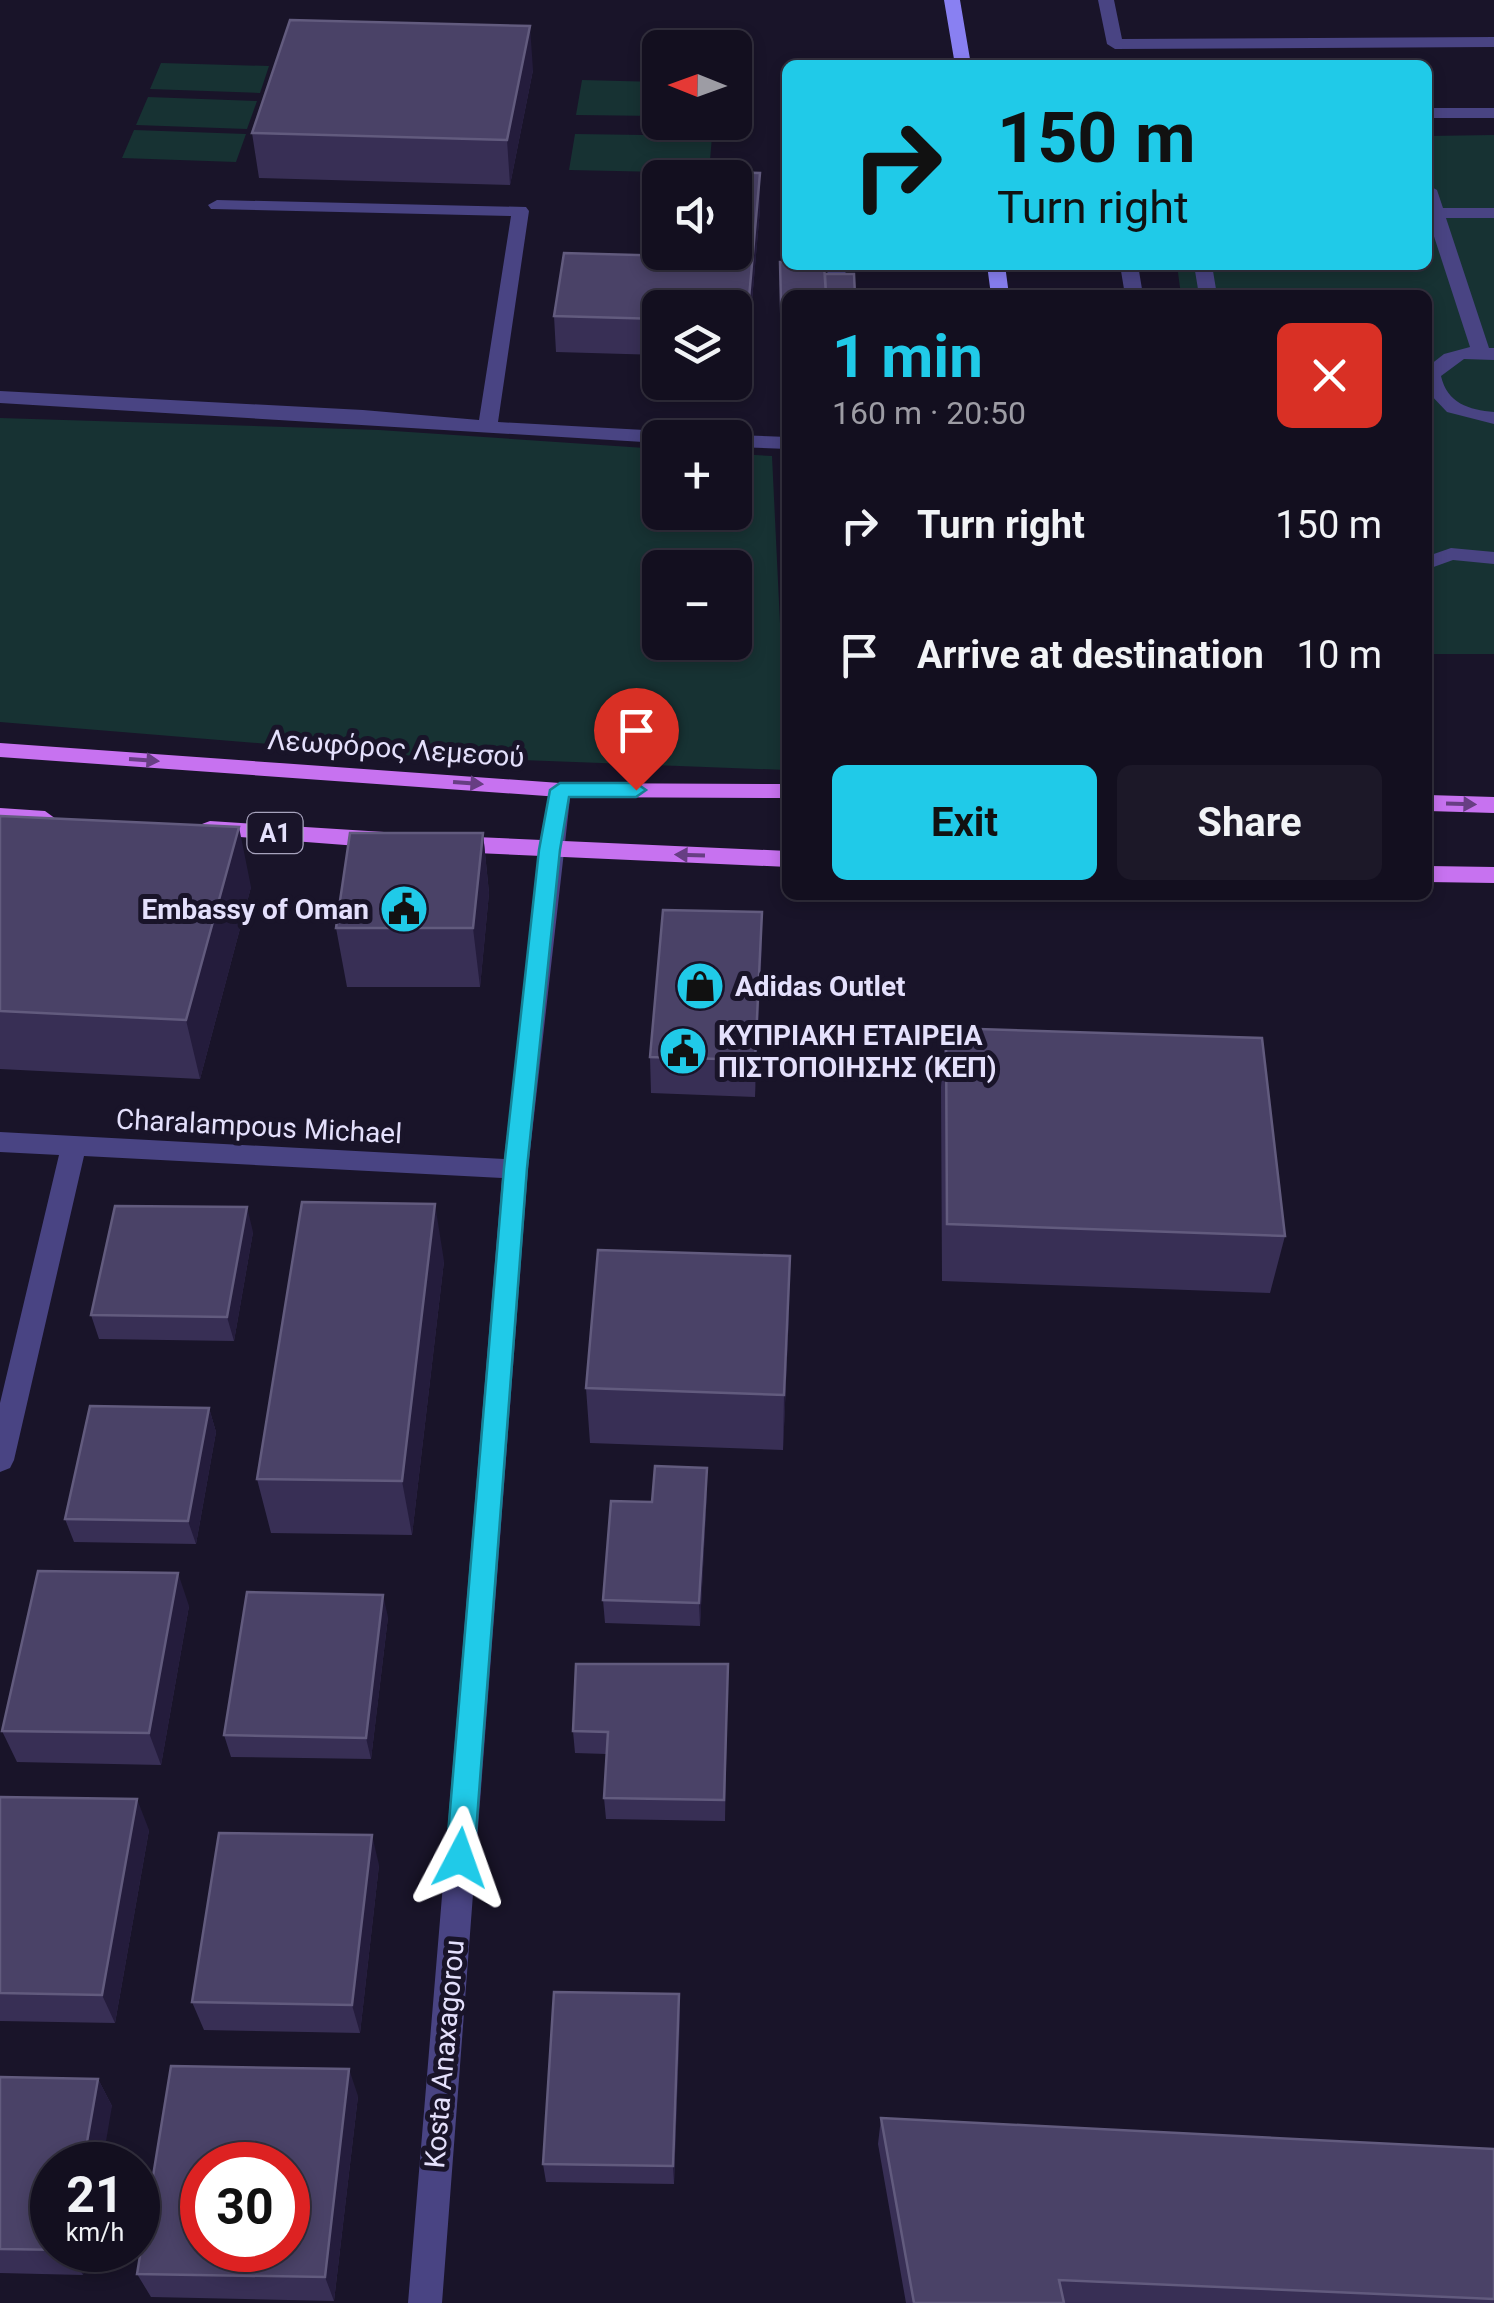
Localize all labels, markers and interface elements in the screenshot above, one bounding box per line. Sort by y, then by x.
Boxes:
north arrow [642,30,752,140]
map controls [642,30,752,660]
text: 150 m [997,97,1196,179]
icon: right [832,100,962,230]
button: sound [642,160,752,270]
text: Turn right [997,181,1189,234]
button: layers [642,290,752,400]
text: 1 min [832,321,983,392]
button: close [1277,323,1382,428]
text: 160 m · 20:50 [832,394,1026,432]
button: + [642,420,752,530]
icon: right [832,498,887,553]
text: Turn right [917,503,1085,547]
text: 150 m [1275,503,1382,547]
button: − [642,550,752,660]
icon: arrive [832,628,887,683]
text: Arrive at destination [917,633,1264,677]
text: 10 m [1297,633,1382,677]
pin [594,688,679,791]
icon: arrive [609,703,664,758]
street label: Λεωφόρος Λεμεσού [266,723,526,774]
one-way arrow [129,752,161,768]
button: Exit [832,765,1097,880]
button: Share [1117,765,1382,880]
one-way arrow [453,775,485,791]
one-way arrow [1445,796,1477,812]
road number: A1 [248,813,302,853]
one-way arrow [674,847,706,863]
public building icon: Embassy of Oman [378,883,430,935]
place label: Embassy of Oman [141,893,369,926]
shop icon: Adidas Outlet [674,960,726,1012]
place label: Adidas Outlet [735,970,906,1003]
place label: ΚΥΠΡΙΑΚΗ ΕΤΑΙΡΕΙΑ ΠΙΣΤΟΠΟΙΗΣΗΣ (ΚΕΠ) [718,1019,997,1084]
public building icon: ΚΥΠΡΙΑΚΗ ΕΤΑΙΡΕΙΑ ΠΙΣΤΟΠΟΙΗΣΗΣ (ΚΕΠ) [657,1025,709,1077]
street label: Charalampous Michael [115,1103,403,1150]
position arrow [408,1806,512,1910]
street label: Kosta Anaxagorou [418,1938,471,2170]
speed limit sign: 30 [180,2142,310,2272]
text: 21 [66,2166,124,2224]
text: km/h [66,2218,124,2247]

